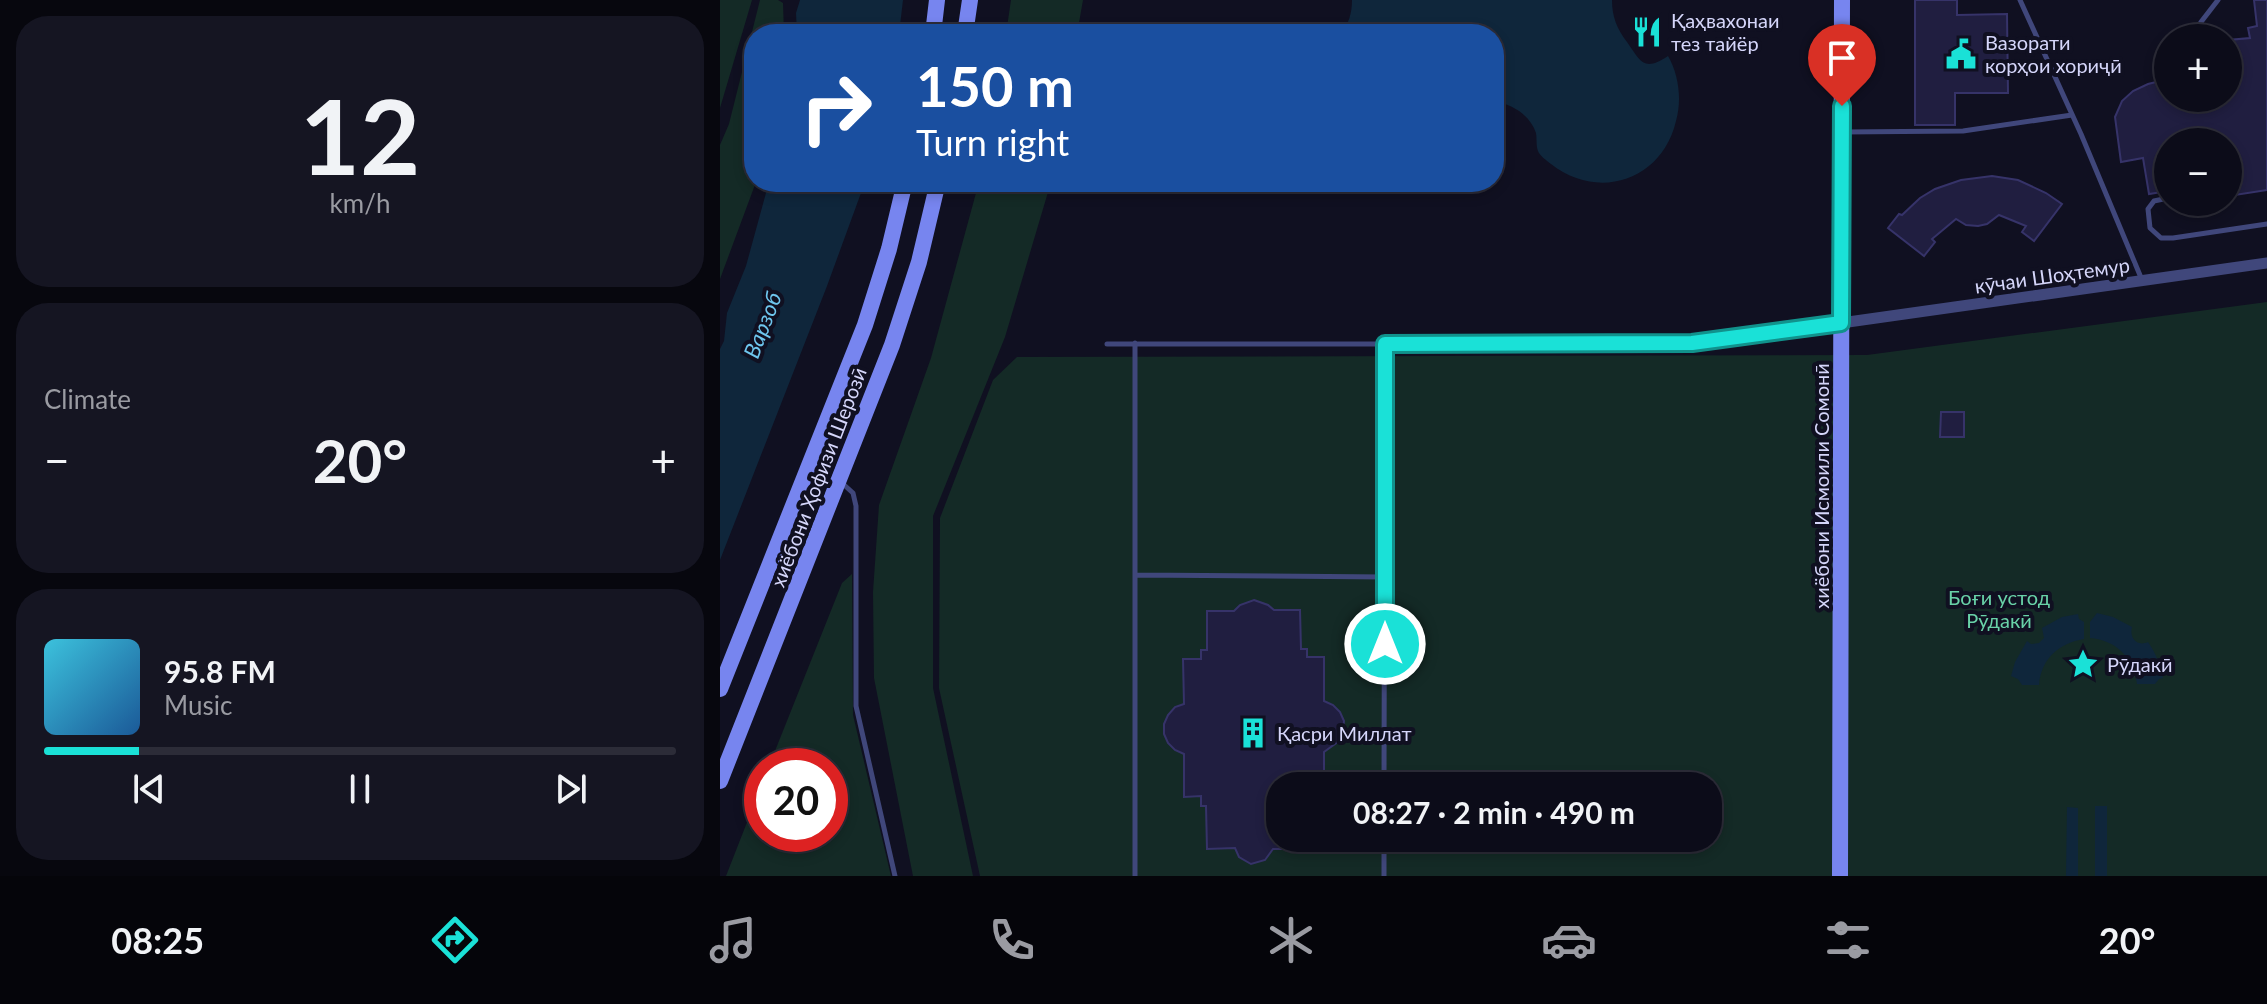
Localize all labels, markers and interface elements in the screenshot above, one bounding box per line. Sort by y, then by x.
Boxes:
place label: Қаҳвахонаи тез тайёр [1671,8,1779,55]
restaurant icon: Қаҳвахонаи тез тайёр [1630,15,1664,49]
pin [1808,24,1876,106]
map controls [2154,24,2242,216]
button: + [2154,24,2242,112]
place label: Вазорати корҳои хориҷӣ [1985,30,2122,77]
icon: arrive [1820,36,1864,80]
public building icon: Вазорати корҳои хориҷӣ [1944,37,1978,71]
text: 150 m [916,52,1074,119]
icon: right [784,56,888,160]
text: 12 [300,72,420,197]
text: Turn right [916,120,1069,164]
button: − [2154,128,2242,216]
text: km/h [330,187,390,219]
street label: кӯчаи Шоҳтемур [1973,252,2131,298]
water label: Варзоб [737,288,787,362]
street label: хиёбони Исмоили Сомонӣ [1809,363,1833,609]
street label: хиёбони Ҳофизи Шерозӣ [765,364,871,590]
text: Climate [44,383,131,415]
text: 20° [313,424,407,496]
text: − [44,434,70,486]
text: + [650,434,676,486]
park label: Боғи устод Рӯдакӣ [1948,585,2050,632]
position arrow [1343,602,1427,686]
place icon: Рӯдакӣ [2066,647,2100,681]
place label: Рӯдакӣ [2107,652,2173,676]
text: 95.8 FM [164,653,276,689]
text: Music [164,689,232,721]
building icon: Қасри Миллат [1236,716,1270,750]
place label: Қасри Миллат [1277,721,1412,745]
speed limit sign: 20 [744,748,848,852]
icon: previous [127,767,171,811]
icon: pause [338,767,382,811]
icon: next [549,767,593,811]
text: 08:27 · 2 min · 490 m [1353,794,1635,830]
icon: directions [427,912,483,968]
icon: music [705,912,761,968]
icon: phone [984,912,1040,968]
icon: climate [1263,912,1319,968]
icon: car [1541,912,1597,968]
icon: filters [1820,912,1876,968]
text: 08:25 [111,918,204,962]
text: 20° [2099,918,2156,962]

